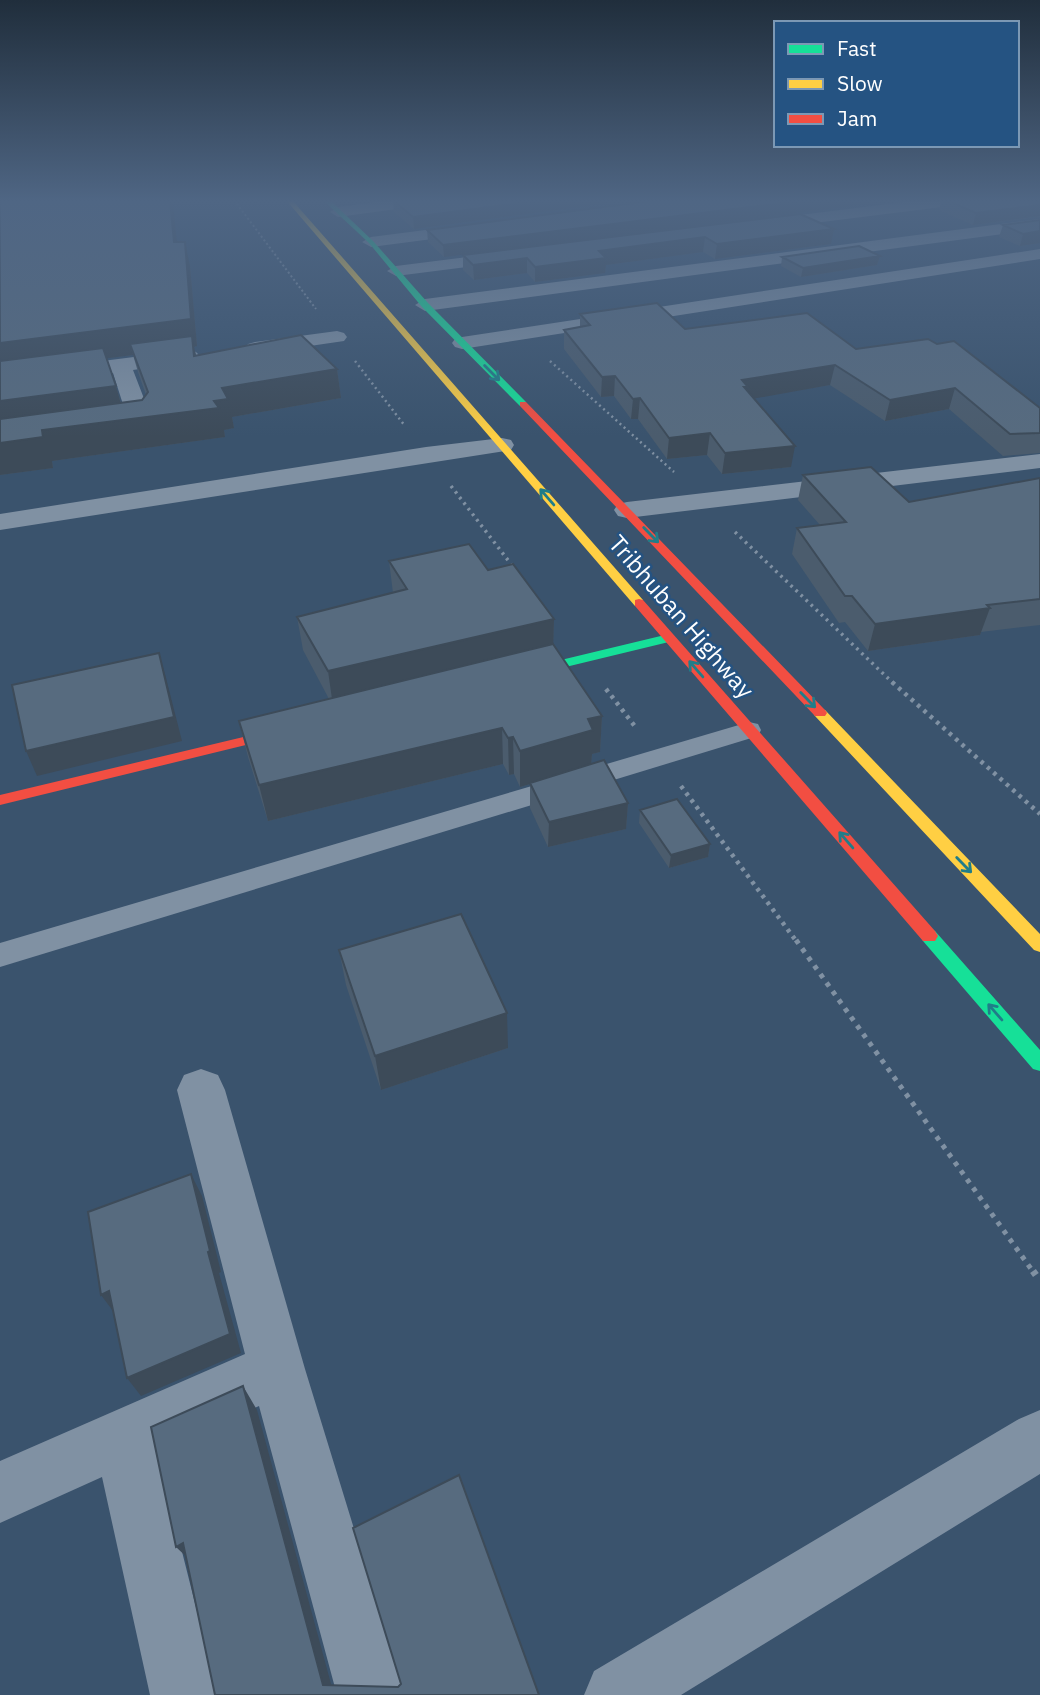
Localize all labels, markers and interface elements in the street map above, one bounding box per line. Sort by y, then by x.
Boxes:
legend [774,21,1019,147]
text: Fast [837,34,877,62]
text: Slow [837,69,883,97]
text: Jam [837,104,877,132]
one-way arrow [483,364,500,381]
one-way arrow [539,488,555,506]
one-way arrow [643,526,660,543]
street label: Tribhuban Highway [602,528,762,705]
one-way arrow [688,660,704,678]
one-way arrow [799,691,816,708]
one-way arrow [838,831,854,849]
one-way arrow [956,856,973,873]
one-way arrow [987,1003,1003,1021]

